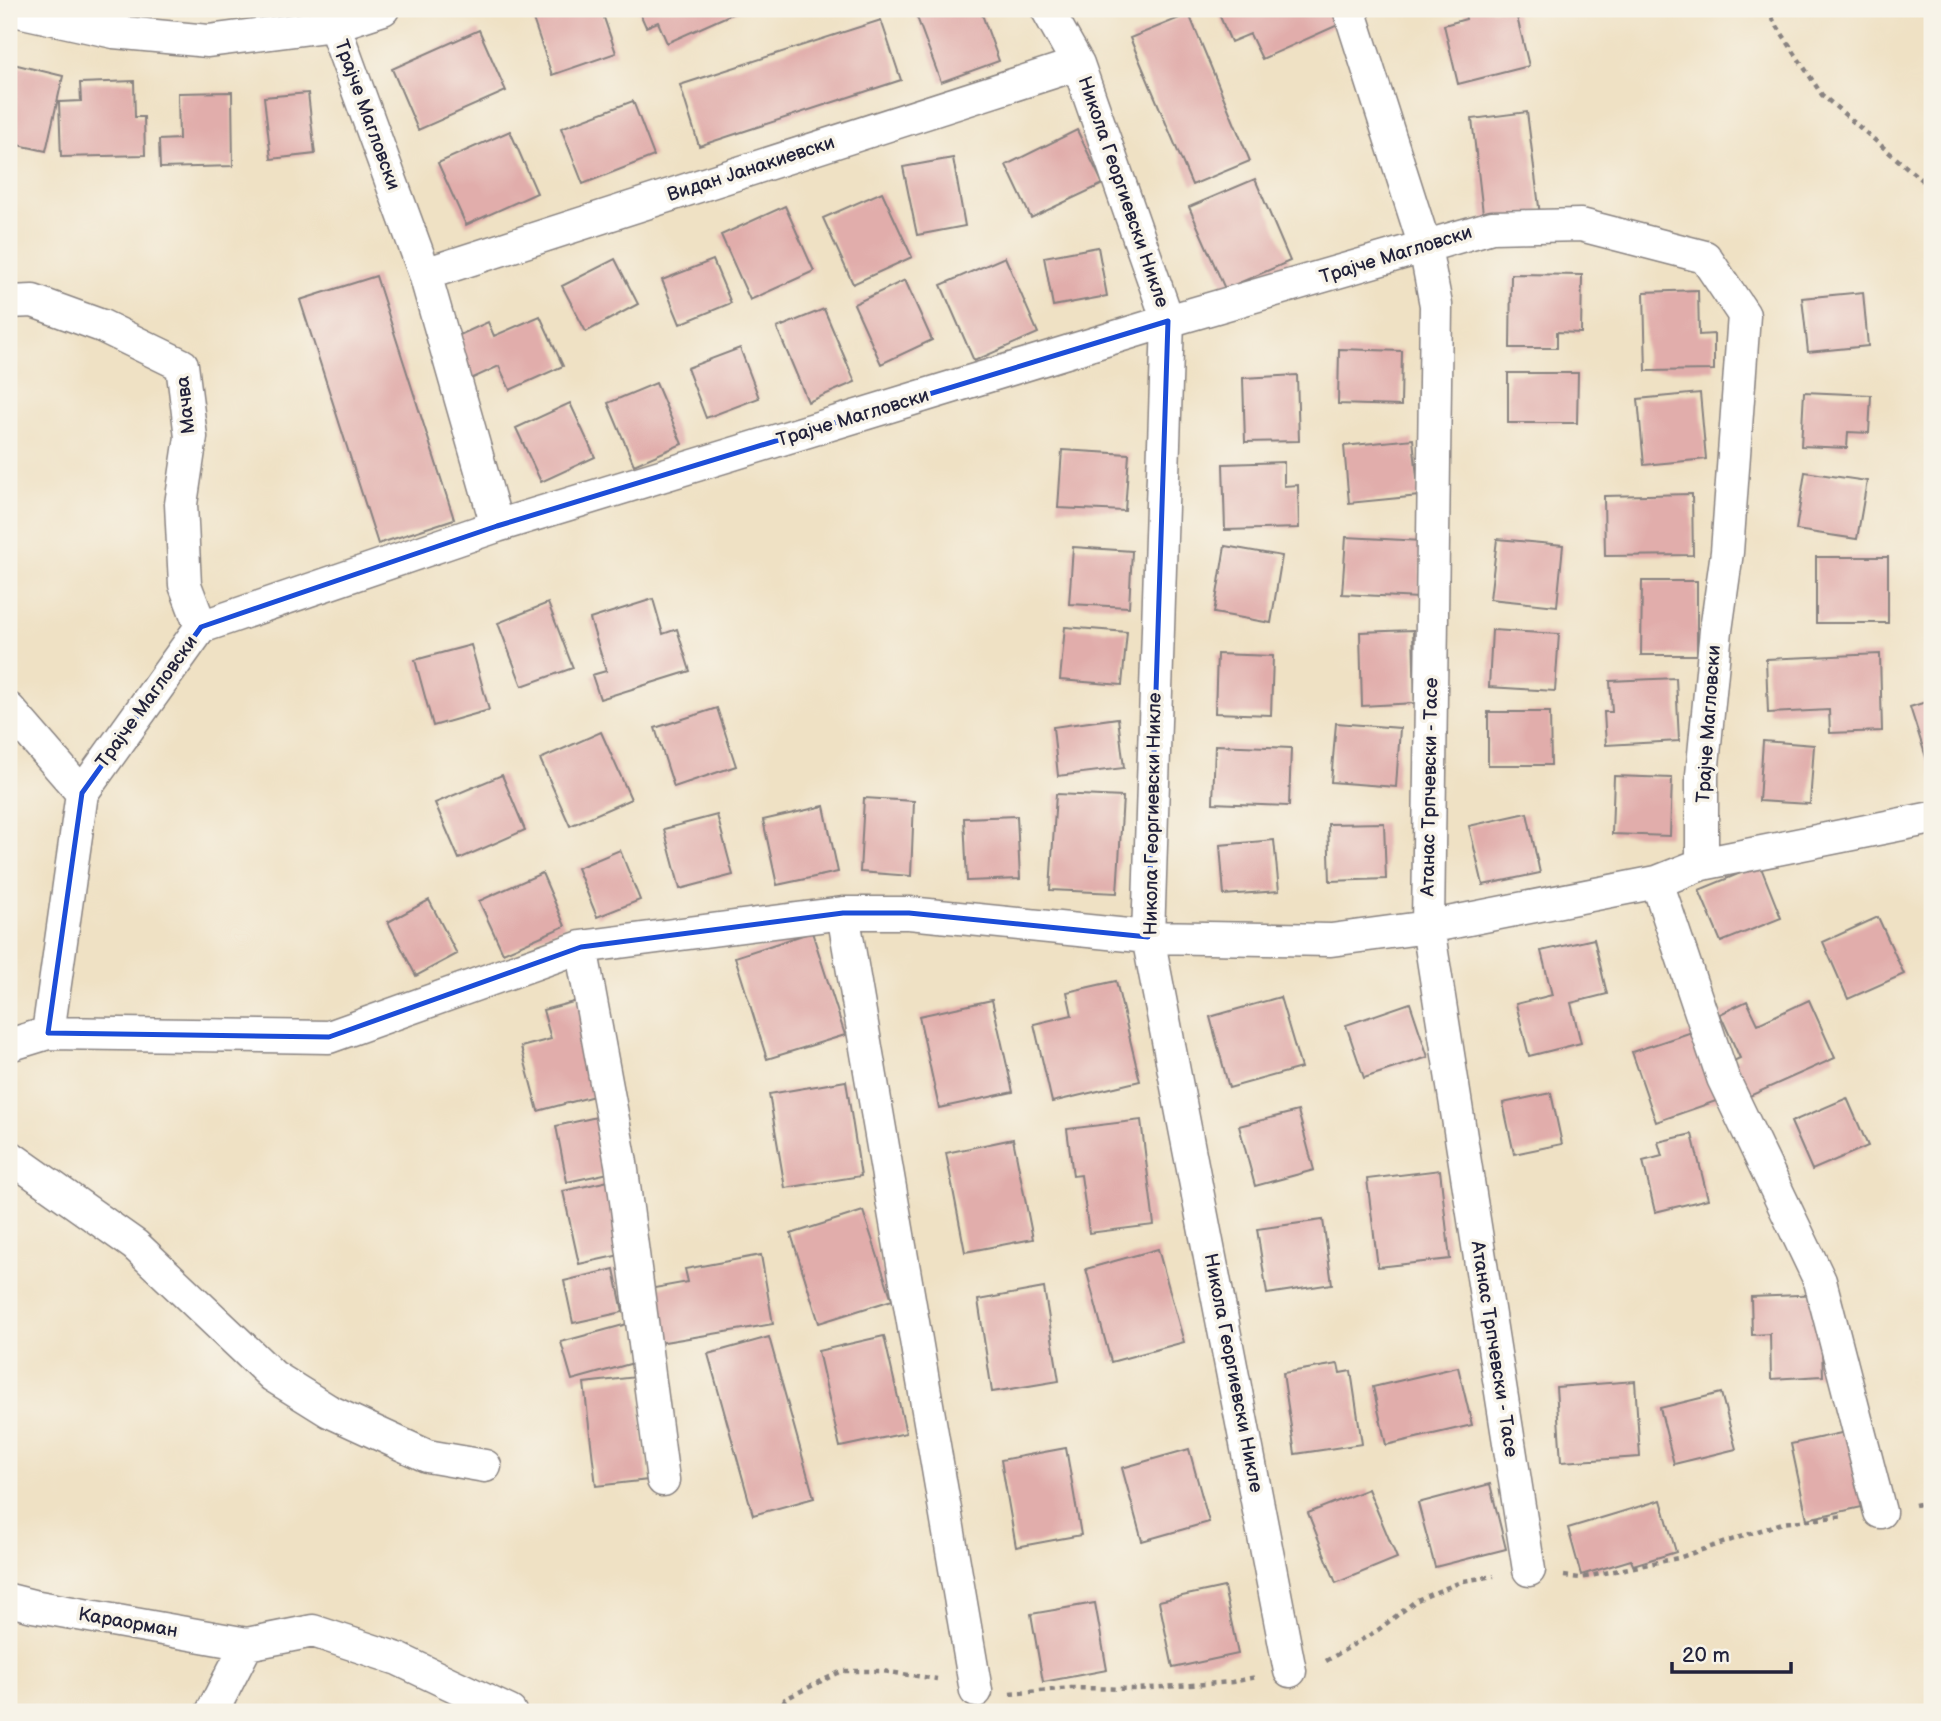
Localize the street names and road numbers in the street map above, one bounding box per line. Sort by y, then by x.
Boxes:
street label: Трајче Магловски [329,37,405,193]
street label: Никола Георгиевски Никле [1073,73,1174,311]
street label: Видан Јанакиевски [664,131,838,207]
street label: Трајче Магловски [1317,221,1475,289]
street label: Мачва [172,375,200,435]
street label: Трајче Магловски [774,384,932,452]
street label: Трајче Магловски [91,631,203,773]
street label: Трајче Магловски [1692,644,1726,804]
street label: Атанас Трпчевски - Тасе [1417,677,1443,898]
street label: Никола Георгиевски Никле [1139,692,1167,936]
street label: Атанас Трпчевски - Тасе [1465,1238,1523,1459]
street label: Никола Георгиевски Никле [1199,1252,1268,1495]
street label: Караорман [76,1603,180,1643]

